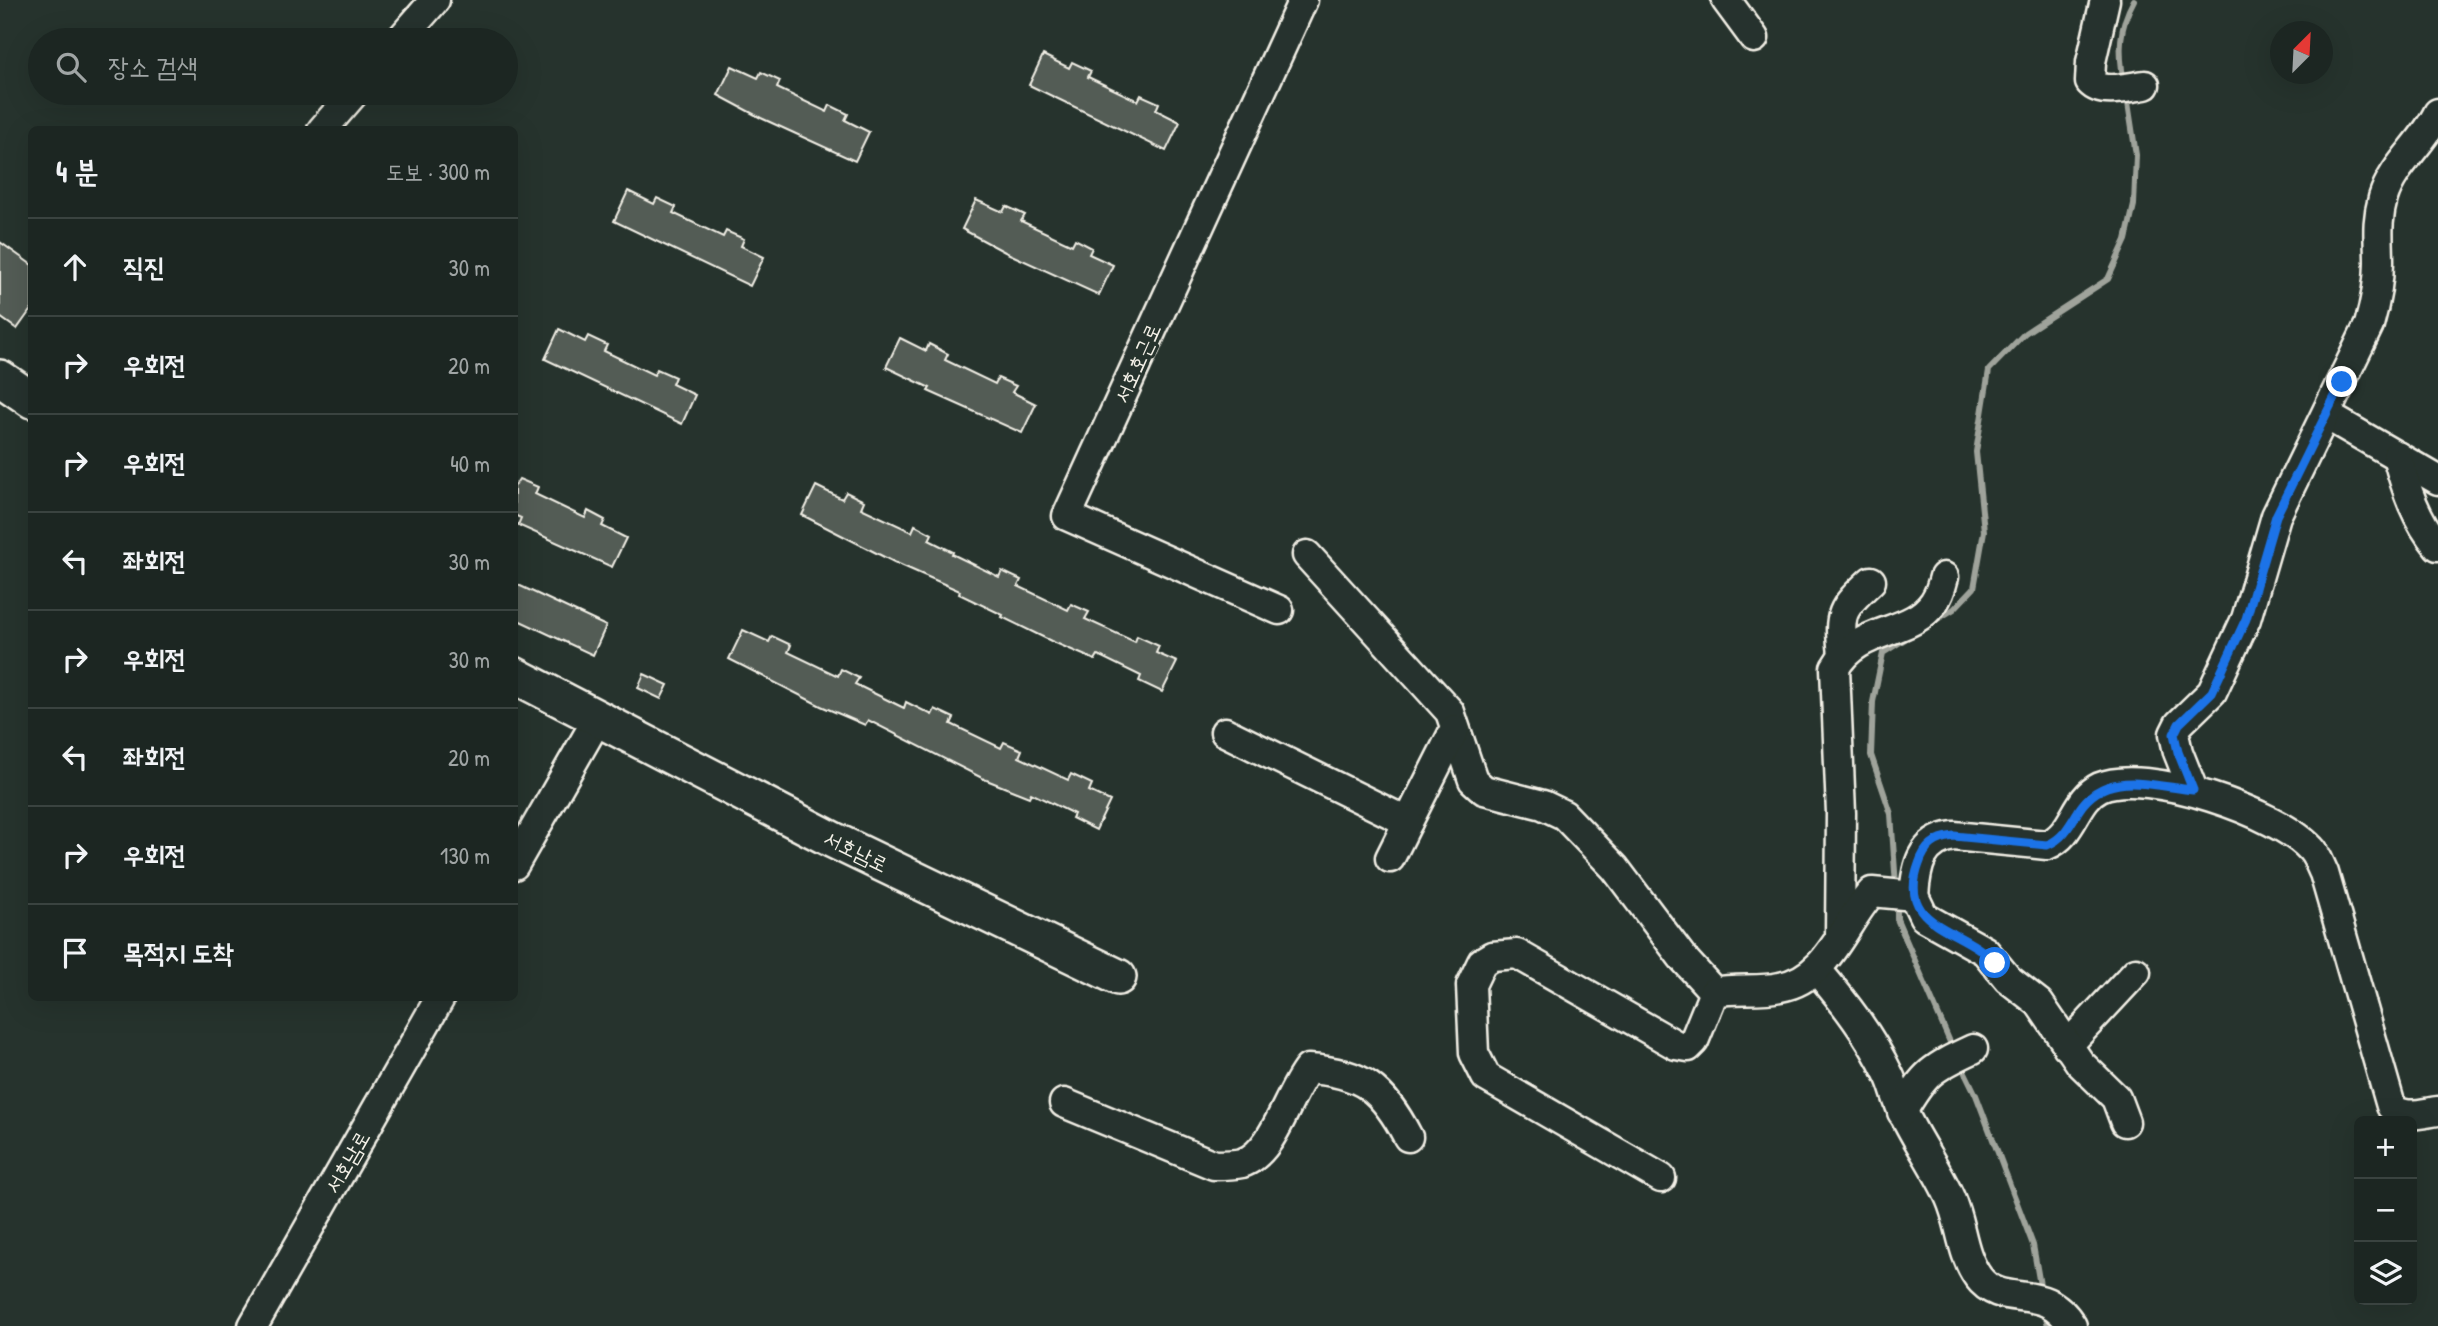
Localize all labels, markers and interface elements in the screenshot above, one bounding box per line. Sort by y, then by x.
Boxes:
north arrow [2270,21,2333,84]
search box [28,28,518,105]
icon: search [52,48,90,86]
text: 장소 검색 [108,49,198,84]
text: 4 분 [56,151,98,191]
text: 도보 · 300 m [386,156,490,187]
icon: ahead [56,248,94,286]
text: 직진 [123,249,165,284]
text: 30 m [448,252,490,283]
street label: 서호호근로 [1107,319,1167,407]
icon: right [56,346,94,384]
text: 우회전 [123,347,186,382]
text: 20 m [448,350,490,381]
route end [2326,366,2357,397]
icon: right [56,444,94,482]
text: 우회전 [123,445,186,480]
text: 40 m [450,448,490,479]
icon: left [56,542,94,580]
text: 좌회전 [123,543,186,578]
text: 30 m [448,546,490,577]
icon: right [56,640,94,678]
text: 우회전 [123,641,186,676]
text: 30 m [448,644,490,675]
icon: left [56,738,94,776]
text: 좌회전 [123,739,186,774]
text: 20 m [448,742,490,773]
street label: 서호남로 [819,823,893,879]
icon: right [56,836,94,874]
text: 우회전 [123,837,186,872]
text: 130 m [440,840,490,871]
icon: arrive [56,934,94,972]
text: 목적지 도착 [123,935,234,970]
route start [1979,947,2010,978]
map controls [2354,1116,2417,1305]
button: + [2354,1116,2417,1179]
street label: 서호남로 [318,1125,376,1199]
button: − [2354,1179,2417,1242]
button: layers [2354,1242,2417,1305]

